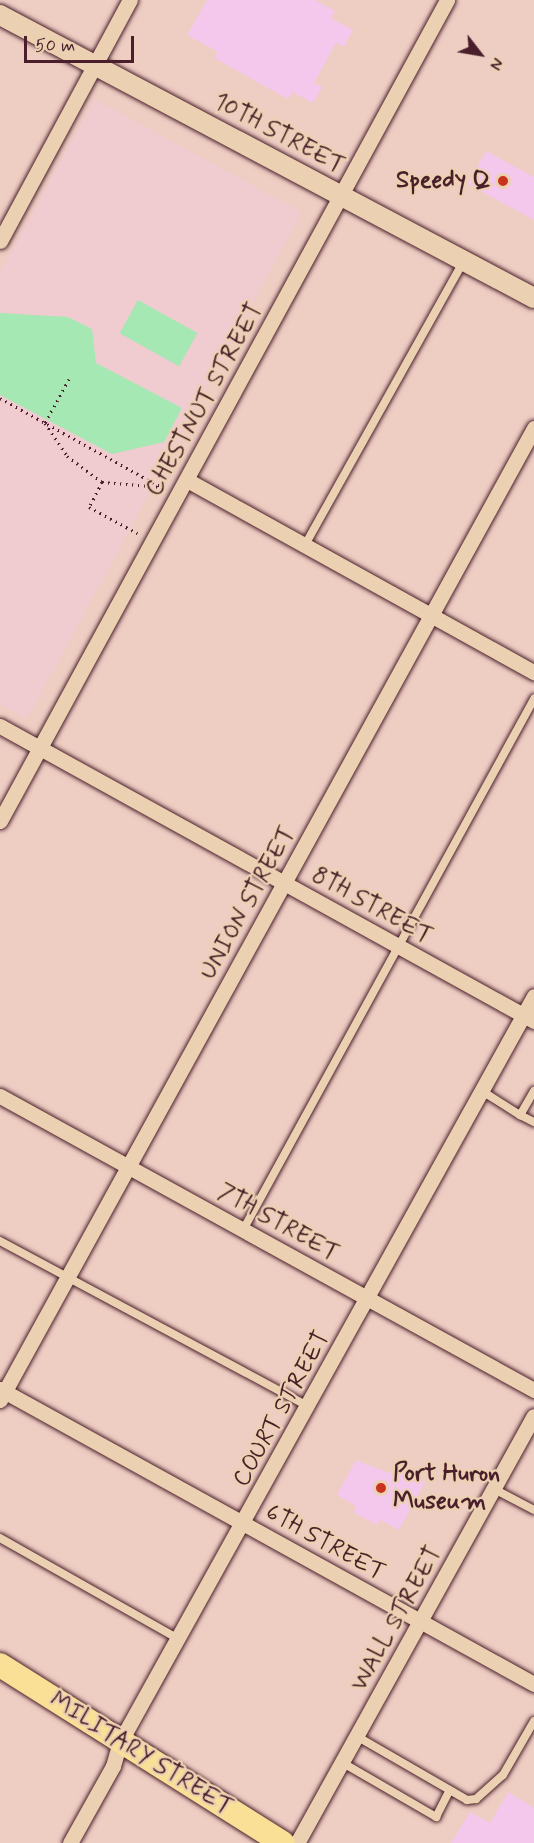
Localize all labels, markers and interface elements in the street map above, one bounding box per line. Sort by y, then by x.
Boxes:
scale bar [27,24,136,62]
north arrow [450,24,510,84]
text: 50 m [35,34,75,58]
text: N [484,54,508,74]
street label: 10TH STREET [207,87,351,181]
place label: Speedy Q [396,167,491,195]
marker: Speedy Q [496,174,510,188]
street label: CHESTNUT STREET [140,298,270,502]
street label: UNION STREET [193,820,303,986]
street label: 8TH STREET [305,860,439,952]
street label: 7TH STREET [211,1177,345,1269]
street label: COURT STREET [227,1326,337,1492]
place label: Port Huron Museum [393,1460,500,1516]
marker: Port Huron Museum [374,1481,388,1495]
street label: 6TH STREET [259,1498,391,1588]
street label: WALL STREET [345,1542,449,1696]
street label: MILITARY STREET [43,1685,239,1823]

